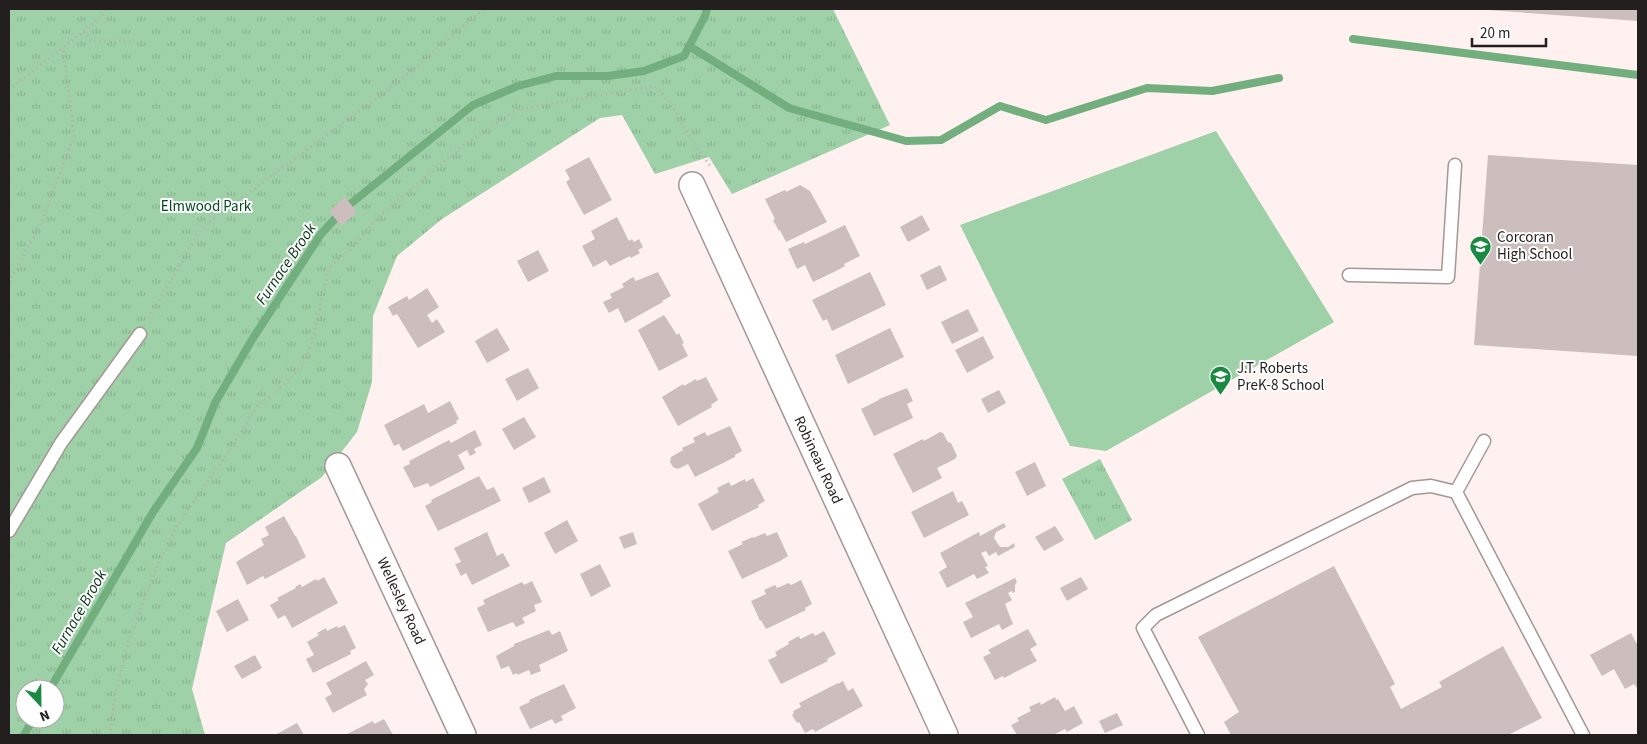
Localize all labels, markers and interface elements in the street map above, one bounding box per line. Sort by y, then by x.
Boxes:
scale bar [1472,15,1546,47]
text: 20 m [1480,23,1510,44]
park label: Elmwood Park [161,196,252,217]
water label: Furnace Brook [251,218,322,309]
place label: Corcoran High School [1497,227,1572,265]
school or university icon: Corcoran High School [1469,234,1493,265]
place label: J.T. Roberts PreK-8 School [1237,358,1325,396]
school or university icon: J.T. Roberts PreK-8 School [1209,365,1233,396]
street label: Robineau Road [788,413,848,507]
street label: Wellesley Road [372,554,430,648]
water label: Furnace Brook [46,565,112,658]
north arrow [15,679,65,729]
text: N [36,704,53,726]

